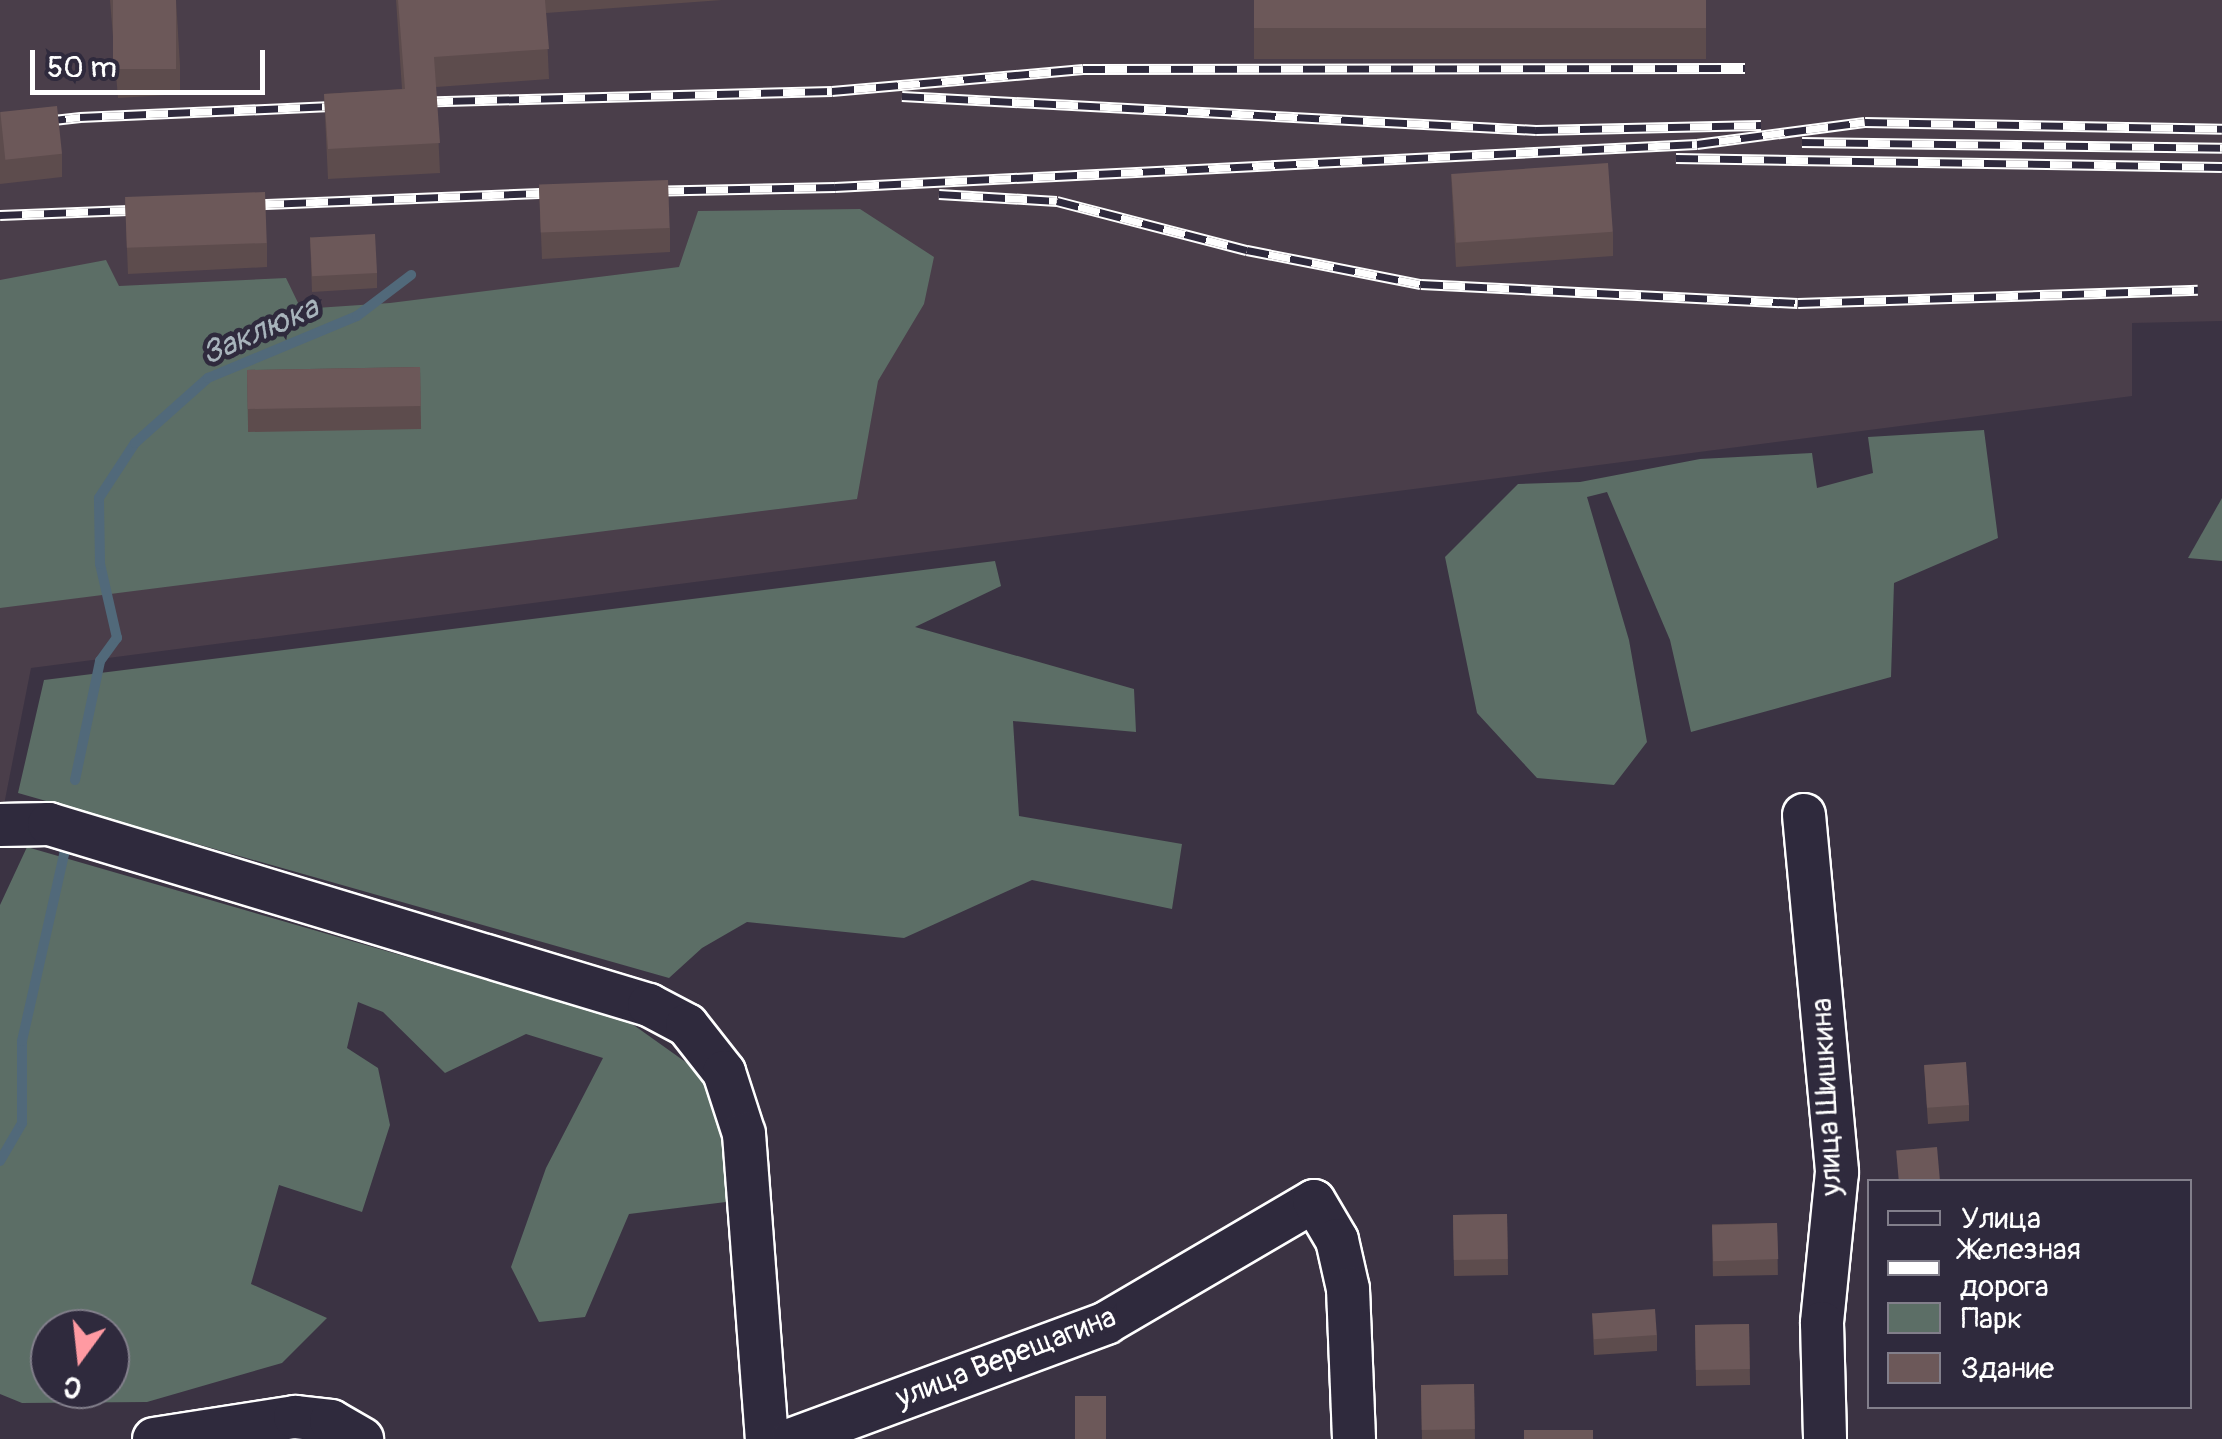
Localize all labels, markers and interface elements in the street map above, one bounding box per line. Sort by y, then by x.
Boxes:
scale bar [35,30,270,92]
text: 50 m [47,49,117,86]
water label: Заклюка [196,288,324,374]
street label: улица Шишкина [1804,997,1850,1197]
legend [1867,1179,2192,1409]
text: Улица [1961,1200,2041,1237]
text: Железная дорога [1960,1231,2081,1305]
street label: улица Верещагина [891,1300,1121,1416]
text: Парк [1961,1300,2023,1337]
north arrow [30,1309,130,1409]
text: Здание [1961,1350,2054,1387]
text: С [60,1367,85,1406]

